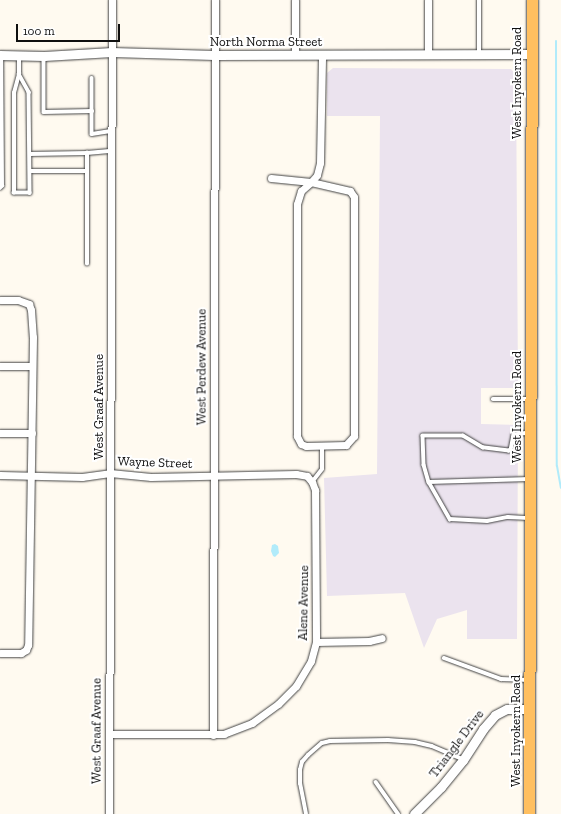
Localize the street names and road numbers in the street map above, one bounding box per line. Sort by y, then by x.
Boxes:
street label: West Inyokern Road [509,27,525,139]
street label: North Norma Street [210,34,322,50]
street label: West Perdew Avenue [194,308,210,426]
street label: West Inyokern Road [509,351,525,463]
street label: West Graaf Avenue [91,354,107,460]
street label: Wayne Street [117,454,193,472]
street label: Alene Avenue [296,565,312,641]
street label: West Inyokern Road [508,675,524,787]
street label: West Graaf Avenue [89,678,105,784]
street label: Triangle Drive [426,707,488,781]

